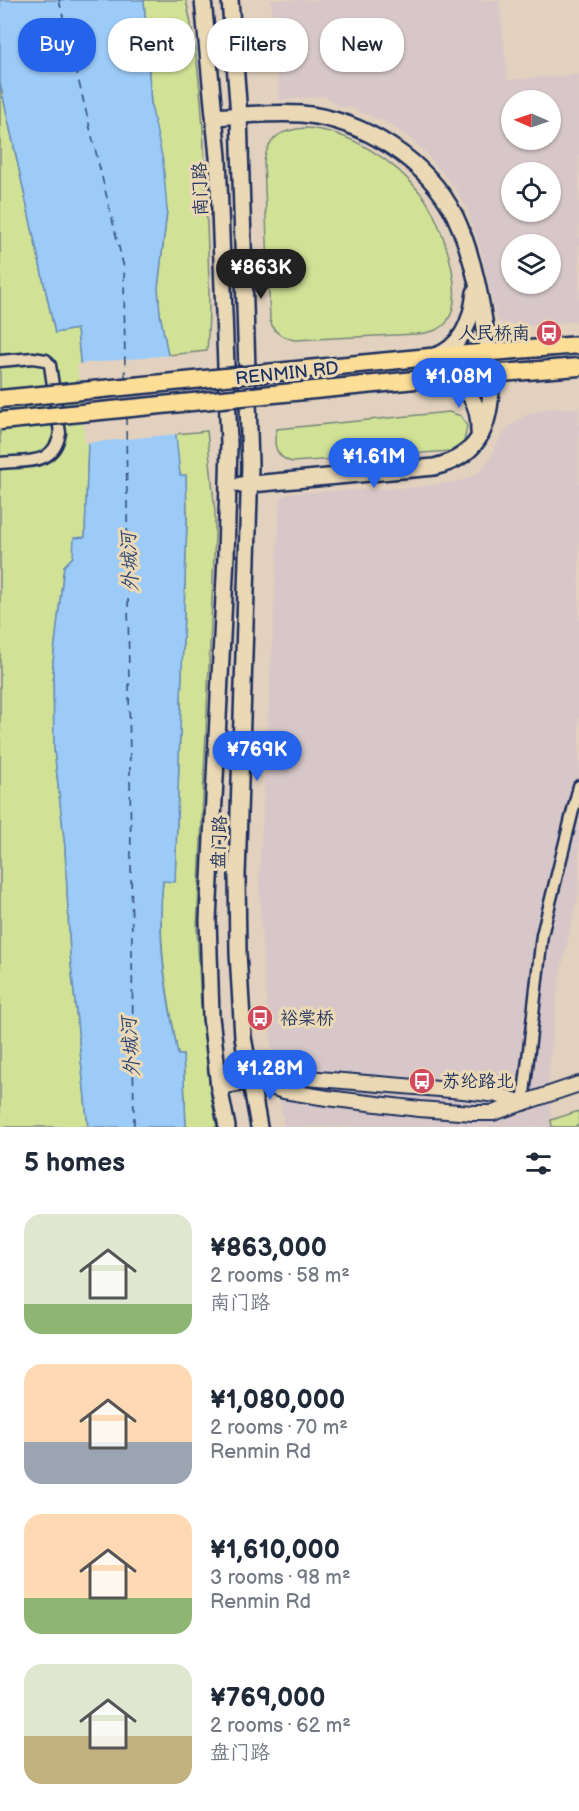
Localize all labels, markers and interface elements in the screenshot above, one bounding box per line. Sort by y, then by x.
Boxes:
chip: Buy [18,18,96,72]
chip: Rent [108,18,195,72]
chip: Filters [207,18,308,72]
chip: New [320,18,404,72]
north arrow [501,90,561,150]
map controls [501,90,561,294]
street label: 南门路 [189,162,212,216]
button: locate [501,162,561,222]
button: layers [501,234,561,294]
pin: ¥863K [219,249,303,300]
text: ¥863K [230,256,292,280]
bus stop icon: 人民桥南 [534,318,564,348]
place label: 人民桥南 [458,323,530,344]
street label: RENMIN RD [234,358,340,389]
pin: ¥1.08M [410,358,508,409]
text: ¥1.08M [426,365,492,389]
pin: ¥1.61M [325,438,423,489]
text: ¥1.61M [343,445,405,469]
water label: 外城河 [116,528,144,593]
pin: ¥769K [215,731,299,782]
text: ¥769K [227,738,287,762]
street label: 盘门路 [208,815,231,869]
bus stop icon: 裕棠桥 [245,1003,275,1033]
place label: 裕棠桥 [280,1008,334,1029]
water label: 外城河 [117,1013,145,1078]
pin: ¥1.28M [221,1050,319,1101]
text: ¥1.28M [237,1057,303,1081]
bus stop icon: 苏纶路北 [407,1066,437,1096]
place label: 苏纶路北 [442,1071,514,1092]
icon: filters [522,1147,555,1180]
text: 5 homes [24,1148,125,1179]
text: ¥863,000 [210,1233,327,1264]
icon: home [72,1238,144,1310]
text: 2 rooms · 58 m² [210,1264,350,1288]
text: 南门路 [210,1291,270,1315]
text: ¥1,080,000 [210,1385,345,1416]
icon: home [72,1388,144,1460]
text: 2 rooms · 70 m² [210,1416,348,1440]
text: Renmin Rd [210,1440,311,1464]
text: ¥1,610,000 [210,1535,340,1566]
icon: home [72,1538,144,1610]
text: 3 rooms · 98 m² [210,1566,351,1590]
text: Renmin Rd [210,1590,311,1614]
text: ¥769,000 [210,1683,326,1714]
icon: home [72,1688,144,1760]
text: 2 rooms · 62 m² [210,1714,351,1738]
text: 盘门路 [210,1741,270,1765]

